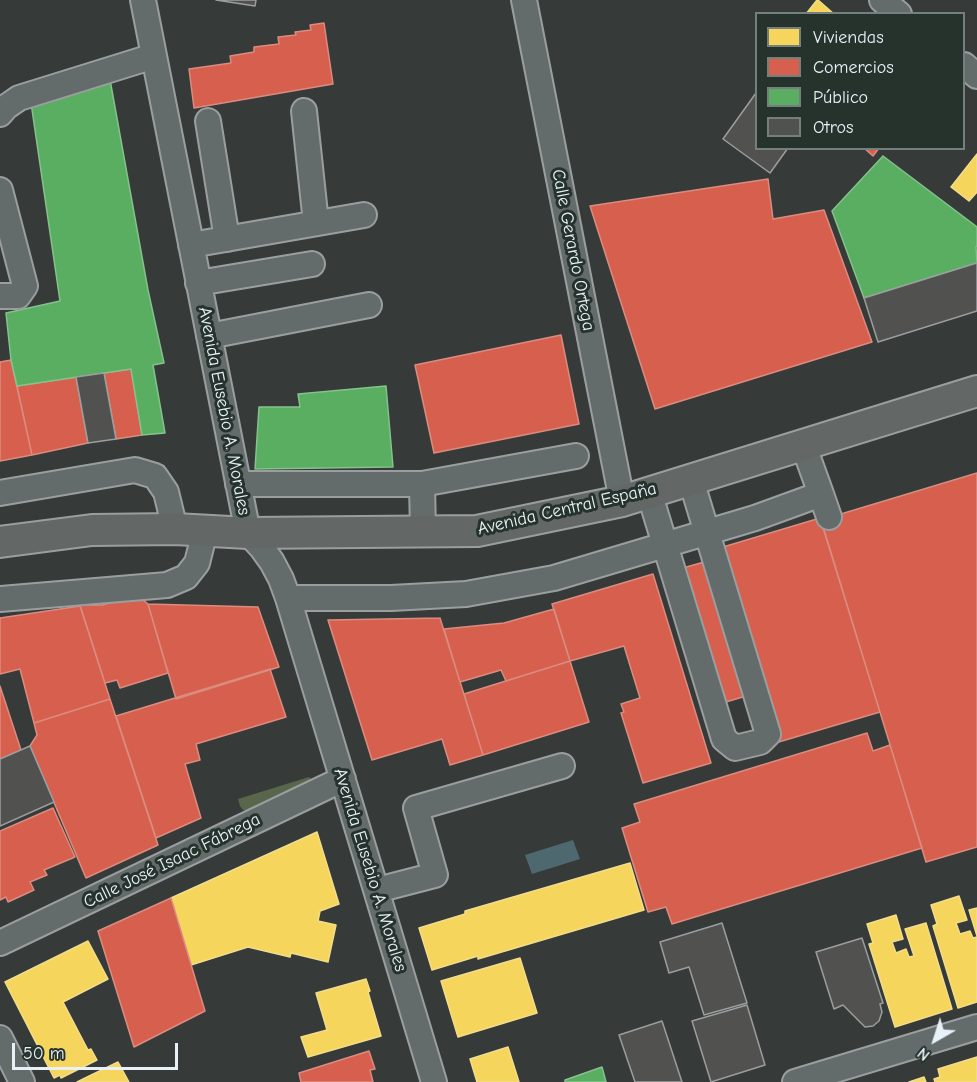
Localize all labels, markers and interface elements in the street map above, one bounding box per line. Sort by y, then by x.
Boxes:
legend [755,12,965,150]
text: Viviendas [813,27,884,48]
text: Comercios [813,57,894,78]
text: Público [813,87,868,108]
text: Otros [813,117,853,138]
street label: Calle Gerardo Ortega [547,167,599,333]
street label: Avenida Eusebio A. Morales [193,305,255,517]
street label: Avenida Central España [475,478,659,540]
street label: Avenida Eusebio A. Morales [329,766,411,974]
street label: Calle José Isaac Fábrega [80,809,264,913]
north arrow [905,1010,965,1070]
scale bar [15,1031,182,1069]
text: 50 m [23,1043,65,1064]
text: N [914,1044,933,1064]

